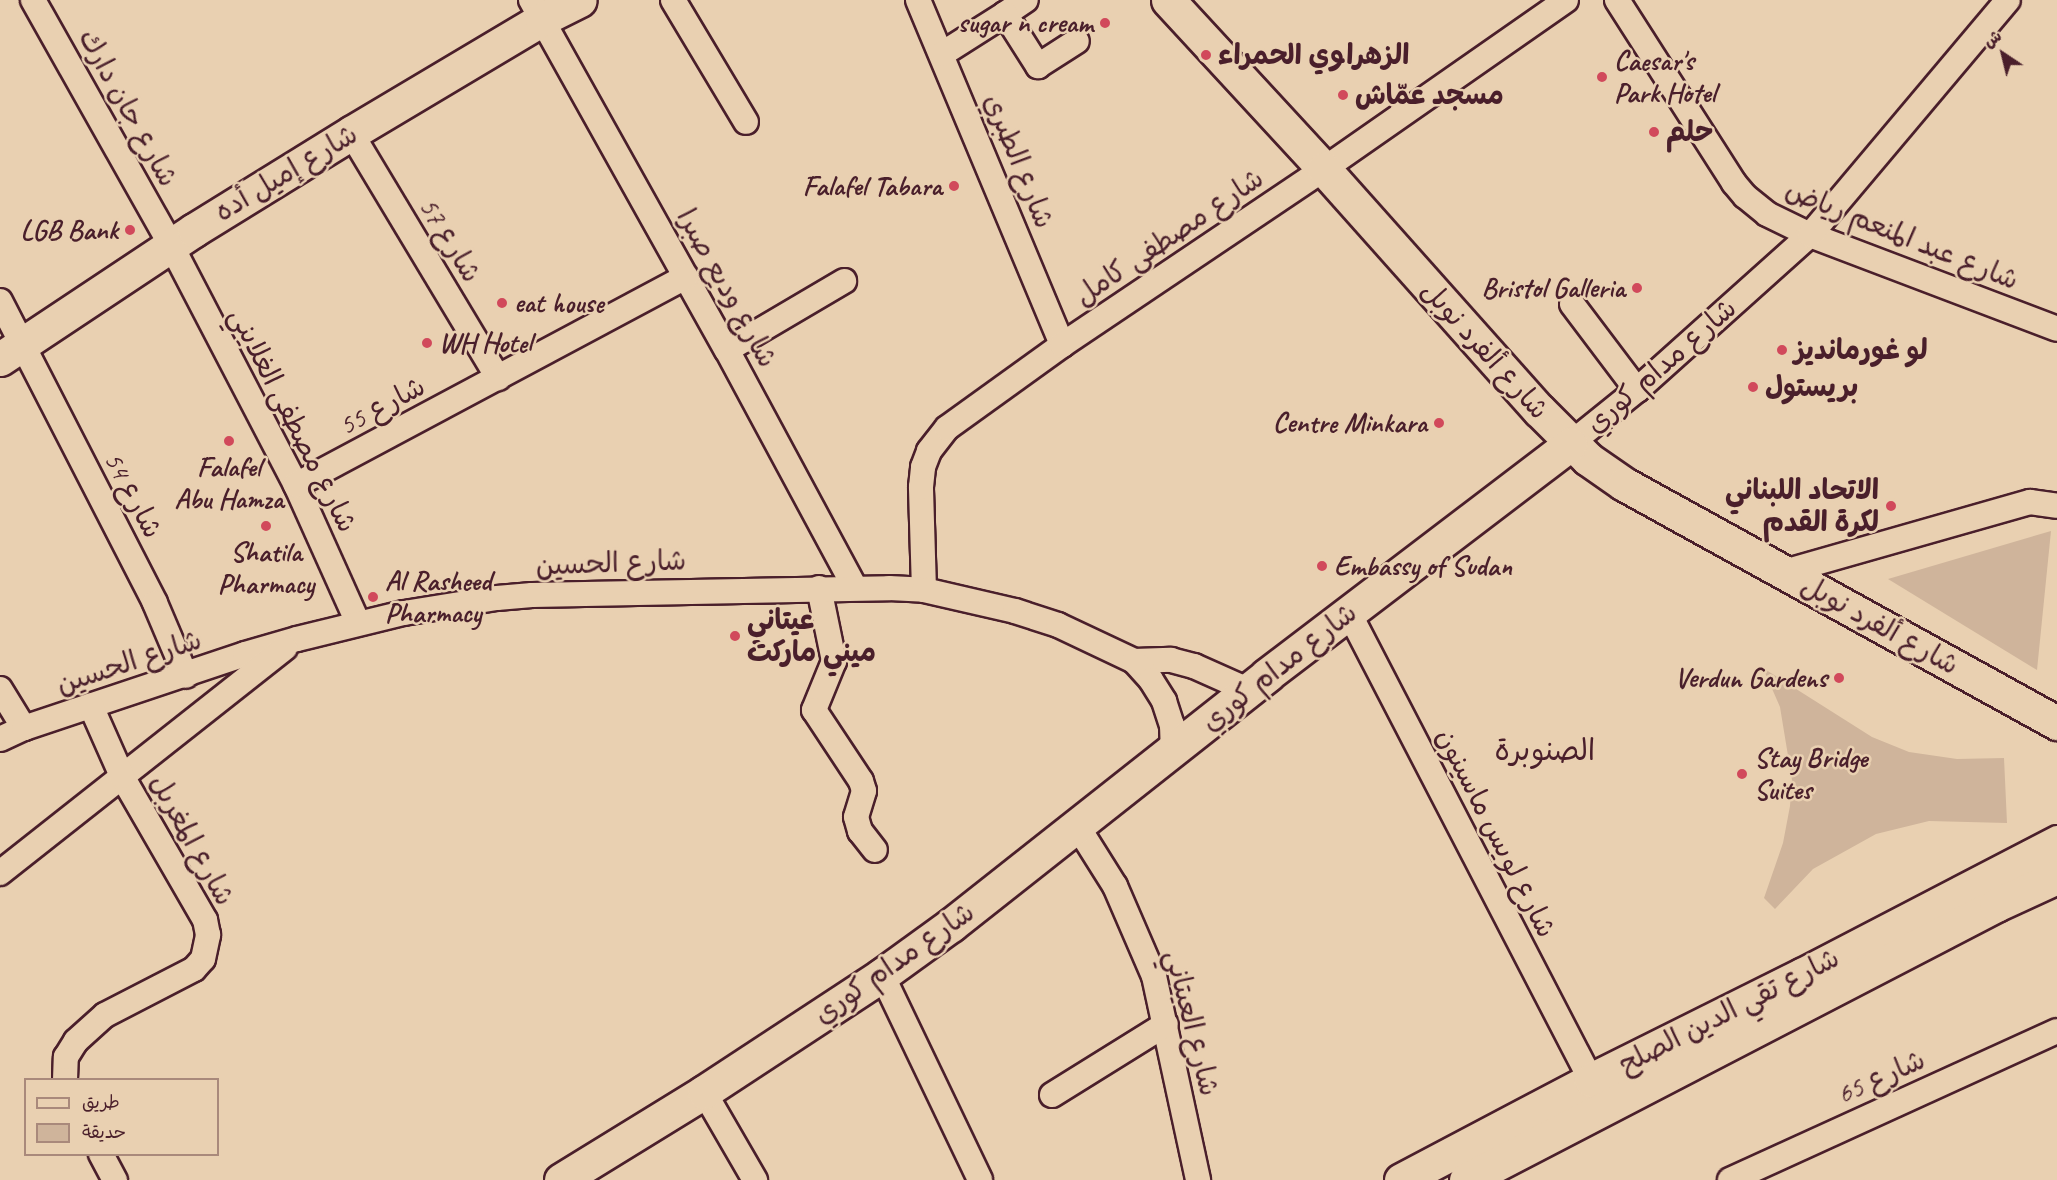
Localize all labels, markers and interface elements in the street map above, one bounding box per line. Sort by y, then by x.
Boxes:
place label: sugar n cream [958,6,1093,40]
marker: sugar n cream [1098,16,1112,30]
street label: شارع جان دارك [71,24,185,192]
north arrow [1973,24,2033,84]
text: ش [1980,26,2006,53]
place label: الزهراوي الحمراء [1218,38,1409,72]
place label: Caesar's Park Hotel [1614,44,1716,110]
marker: الزهراوي الحمراء [1199,48,1213,62]
marker: Caesar's Park Hotel [1595,70,1609,84]
place label: مسجد عمّاش [1355,78,1504,112]
marker: مسجد عمّاش [1336,88,1350,102]
street label: شارع الطبري [977,89,1061,233]
place label: حلم [1666,115,1713,149]
street label: شارع إميل أده [209,117,363,229]
marker: حلم [1647,125,1661,139]
street label: شارع مصطفى كامل [1068,161,1270,313]
place label: Falafel Tabara [803,169,942,203]
street label: شارع عبد المنعم رياض [1781,173,2023,297]
marker: Falafel Tabara [947,179,961,193]
street label: شارع 57 [412,192,488,288]
street label: شارع وديع صبرا [670,203,784,373]
place label: LGB Bank [21,213,118,247]
marker: LGB Bank [123,223,137,237]
place label: Bristol Galleria [1480,271,1625,305]
street label: شارع ألفرد نوبل [1414,274,1556,426]
marker: Bristol Galleria [1630,281,1644,295]
place label: eat house [514,286,604,320]
street label: شارع مدام كوري [1579,291,1743,441]
marker: eat house [495,296,509,310]
street label: شارع مصطفى الغلايني [222,302,364,538]
place label: WH Hotel [439,326,532,360]
place label: لو غورمانديز [1794,333,1928,367]
marker: WH Hotel [420,336,434,350]
marker: لو غورمانديز [1775,343,1789,357]
street label: شارع 55 [333,369,431,443]
place label: بريستول [1765,370,1858,404]
marker: بريستول [1746,380,1760,394]
place label: Centre Minkara [1273,406,1427,440]
marker: Centre Minkara [1432,416,1446,430]
marker: Falafel Abu Hamza [222,434,236,448]
street label: شارع 54 [96,446,170,544]
place label: Falafel Abu Hamza [175,450,283,516]
place label: الاتحاد اللبناني لكرة القدم [1725,473,1879,539]
marker: الاتحاد اللبناني لكرة القدم [1884,499,1898,513]
marker: Shatila Pharmacy [259,519,273,533]
place label: Shatila Pharmacy [218,535,314,601]
street label: شارع الحسين [535,544,687,582]
place label: Embassy of Sudan [1334,549,1510,583]
marker: Embassy of Sudan [1315,559,1329,573]
place label: Al Rasheed Pharmacy [385,564,491,630]
street label: شارع ألفرد نوبل [1795,568,1965,682]
marker: Al Rasheed Pharmacy [366,590,380,604]
street label: شارع مدام كوري [1194,596,1364,738]
place label: عيتاني ميني ماركت [747,603,876,669]
street label: شارع الحسين [52,623,206,701]
marker: عيتاني ميني ماركت [728,629,742,643]
place label: Verdun Gardens [1674,661,1827,695]
marker: Verdun Gardens [1832,671,1846,685]
street label: شارع لويس ماسينون [1429,723,1563,943]
district label: الصنوبرة [1494,732,1596,768]
place label: Stay Bridge Suites [1754,741,1868,807]
marker: Stay Bridge Suites [1735,767,1749,781]
street label: شارع المغربل [142,769,242,911]
street label: شارع مدام كوري [807,895,981,1031]
street label: شارع تقي الدين الصلح [1613,941,1845,1081]
street label: شارع العيتاني [1158,947,1226,1099]
street label: شارع 65 [1832,1043,1930,1111]
legend [24,1078,219,1156]
text: طريق [82,1091,120,1113]
text: حديقة [82,1121,126,1143]

